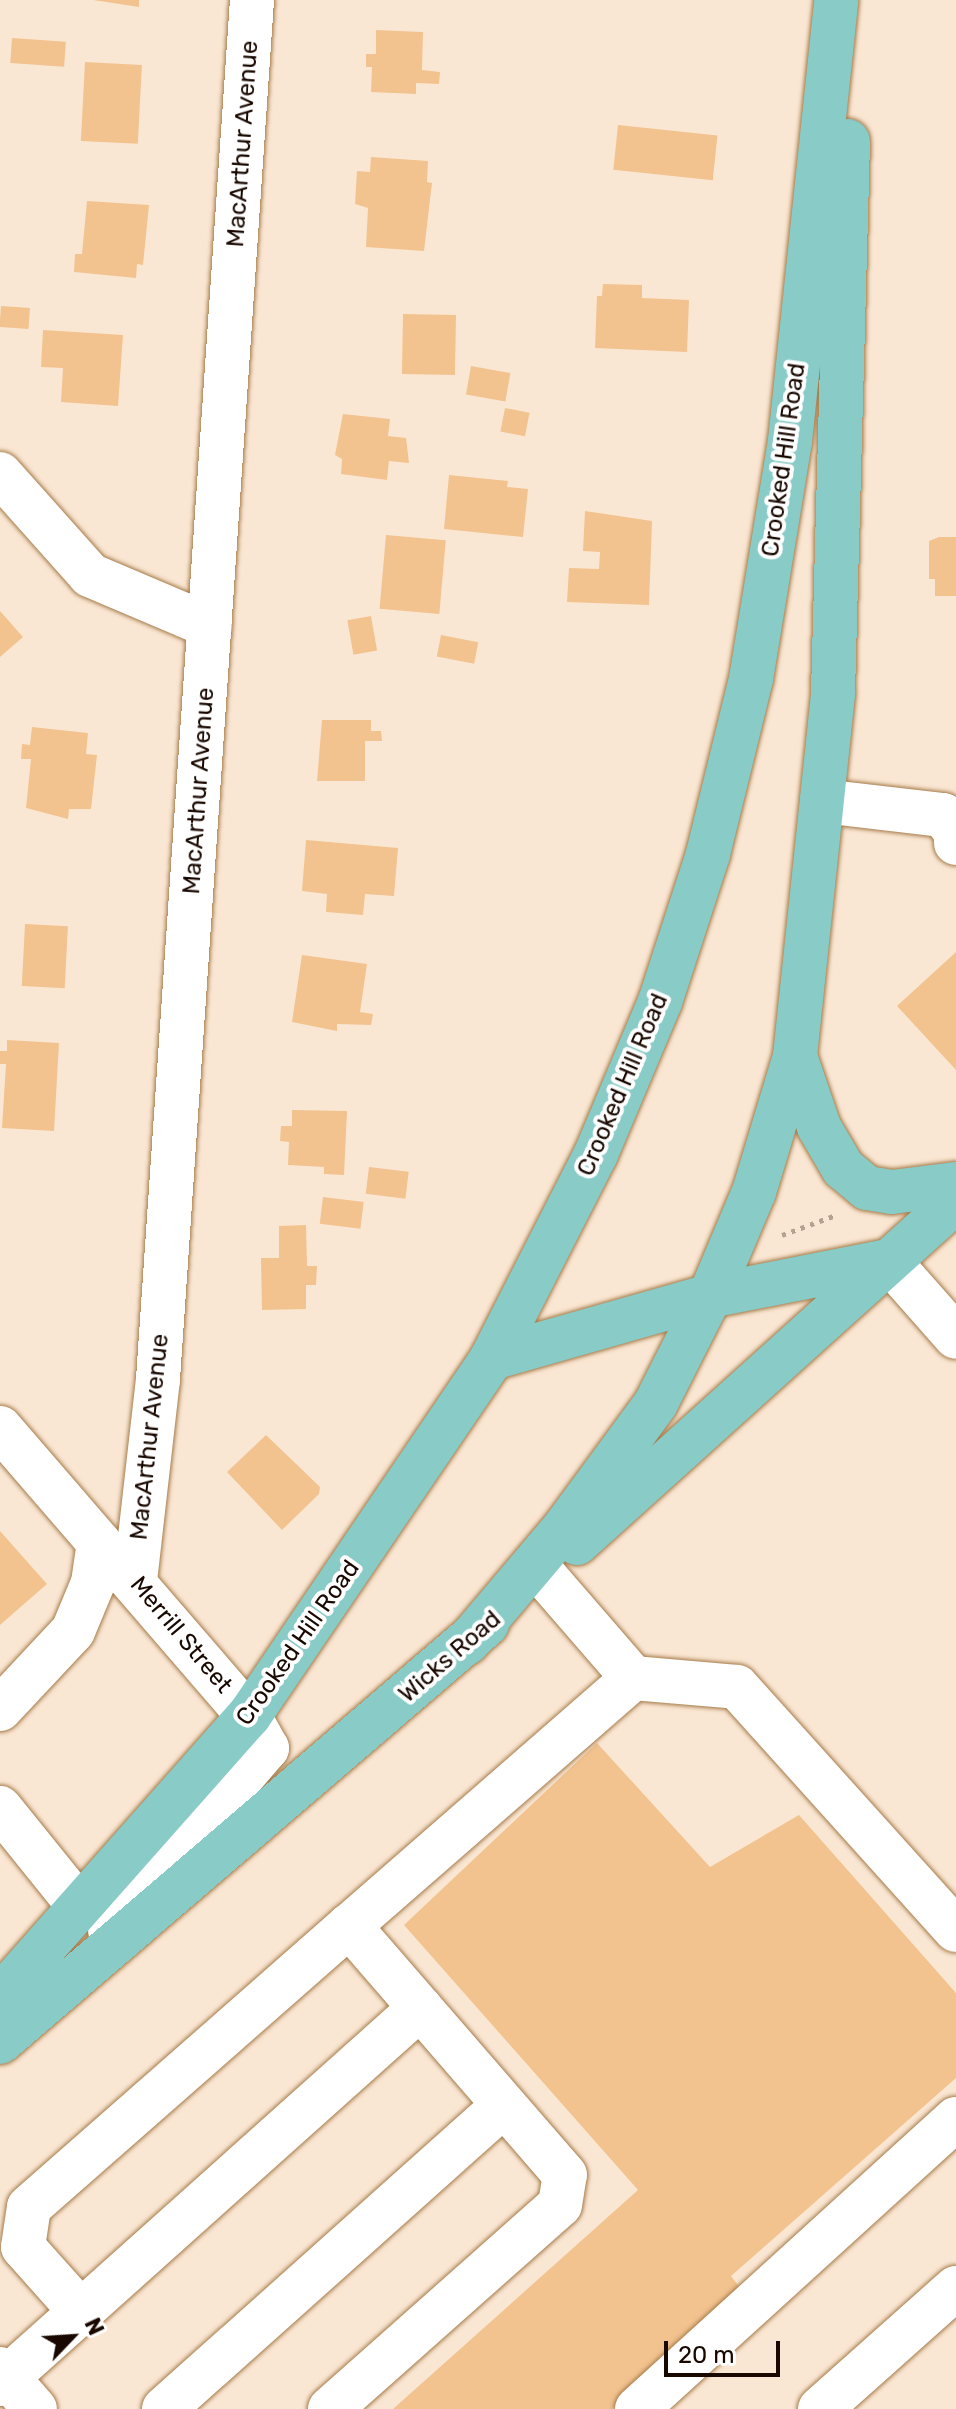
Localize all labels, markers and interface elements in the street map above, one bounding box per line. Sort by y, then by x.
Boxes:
street label: MacArthur Avenue [221,39,265,249]
street label: Crooked Hill Road [756,361,812,559]
street label: MacArthur Avenue [177,686,221,896]
street label: Crooked Hill Road [572,990,674,1180]
street label: MacArthur Avenue [125,1332,175,1542]
street label: Crooked Hill Road [230,1555,366,1731]
street label: Merrill Street [124,1571,238,1699]
street label: Wicks Road [393,1605,507,1709]
north arrow [32,2297,112,2377]
text: N [79,2314,110,2340]
scale bar [668,2325,784,2375]
text: 20 m [678,2341,735,2369]

